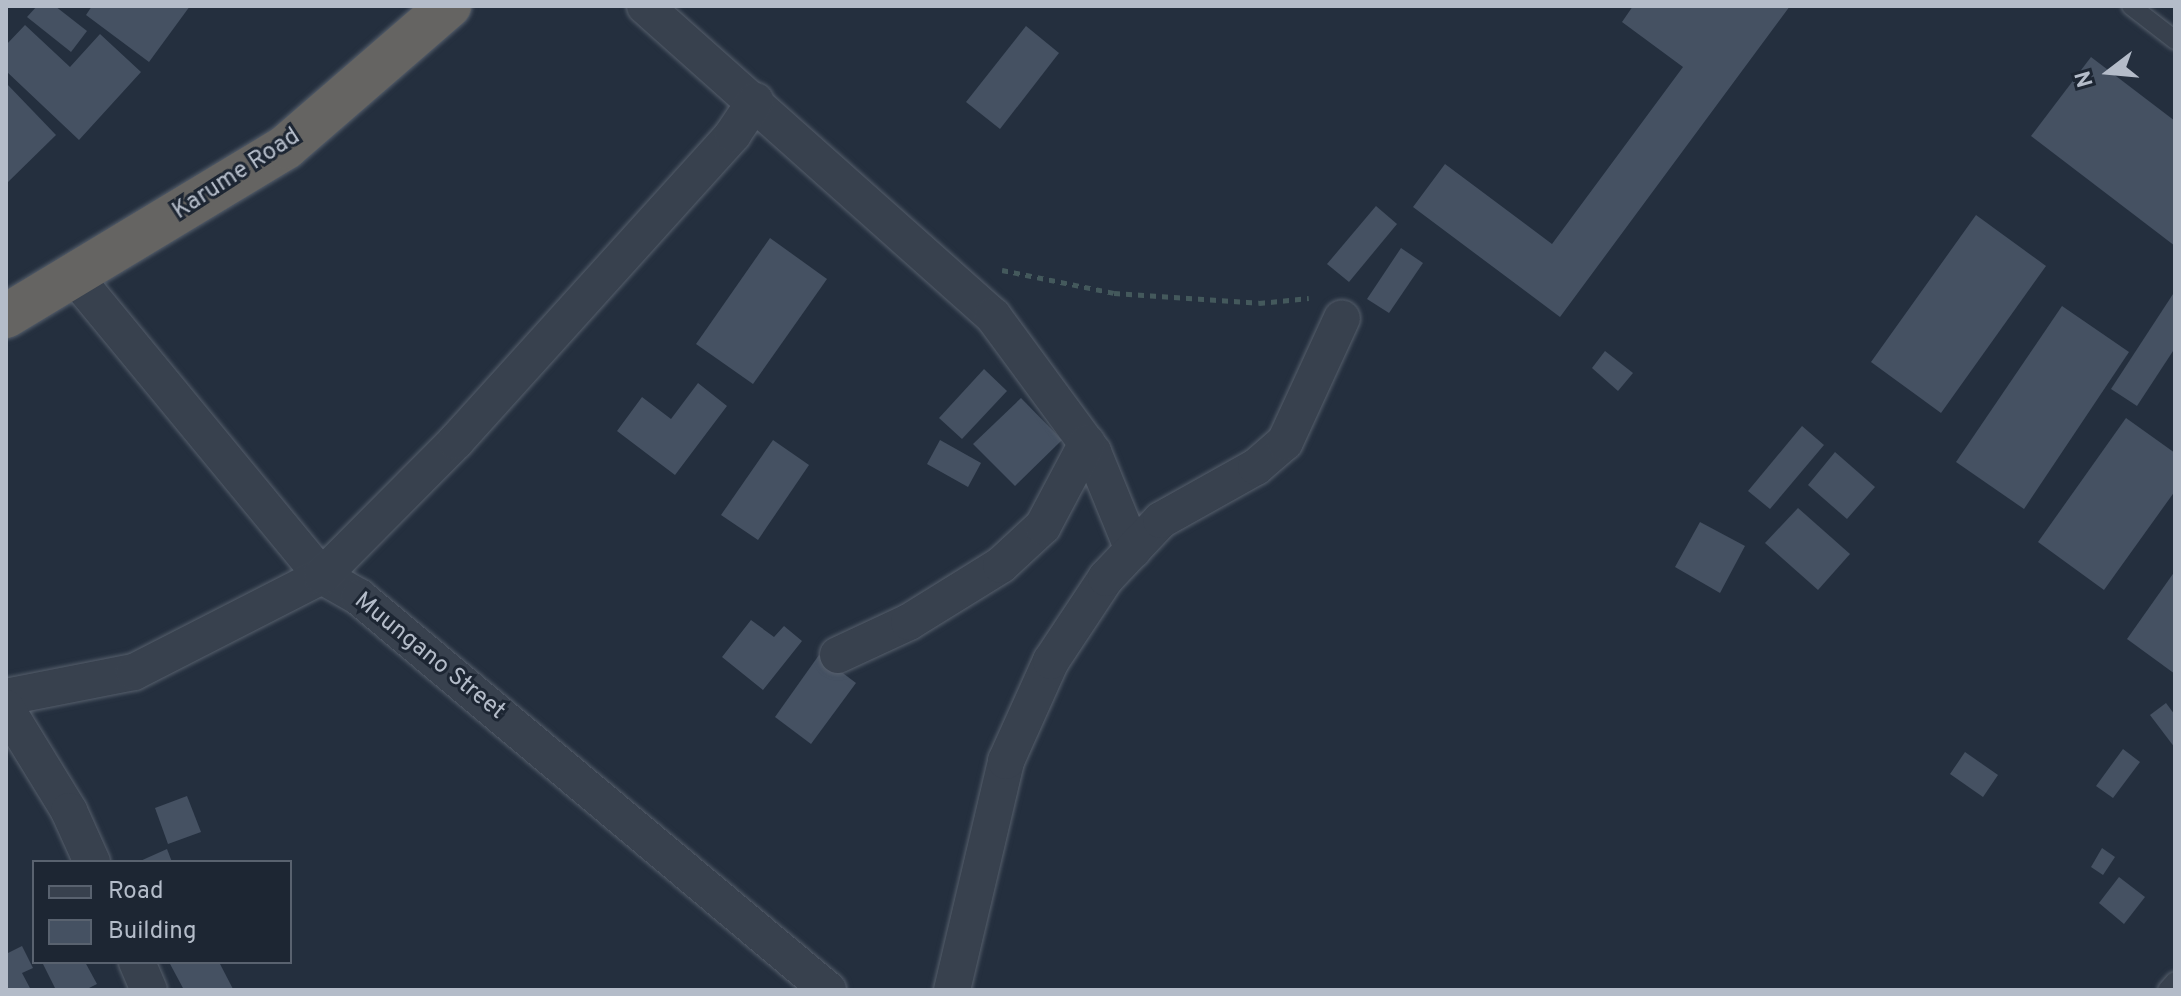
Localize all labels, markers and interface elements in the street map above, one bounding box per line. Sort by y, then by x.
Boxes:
north arrow [2069,32,2149,112]
text: N [2070,67,2101,90]
street label: Karume Road [168,123,306,227]
street label: Muungano Street [348,587,510,727]
legend [32,860,292,964]
text: Road [108,877,164,907]
text: Building [108,917,197,947]

